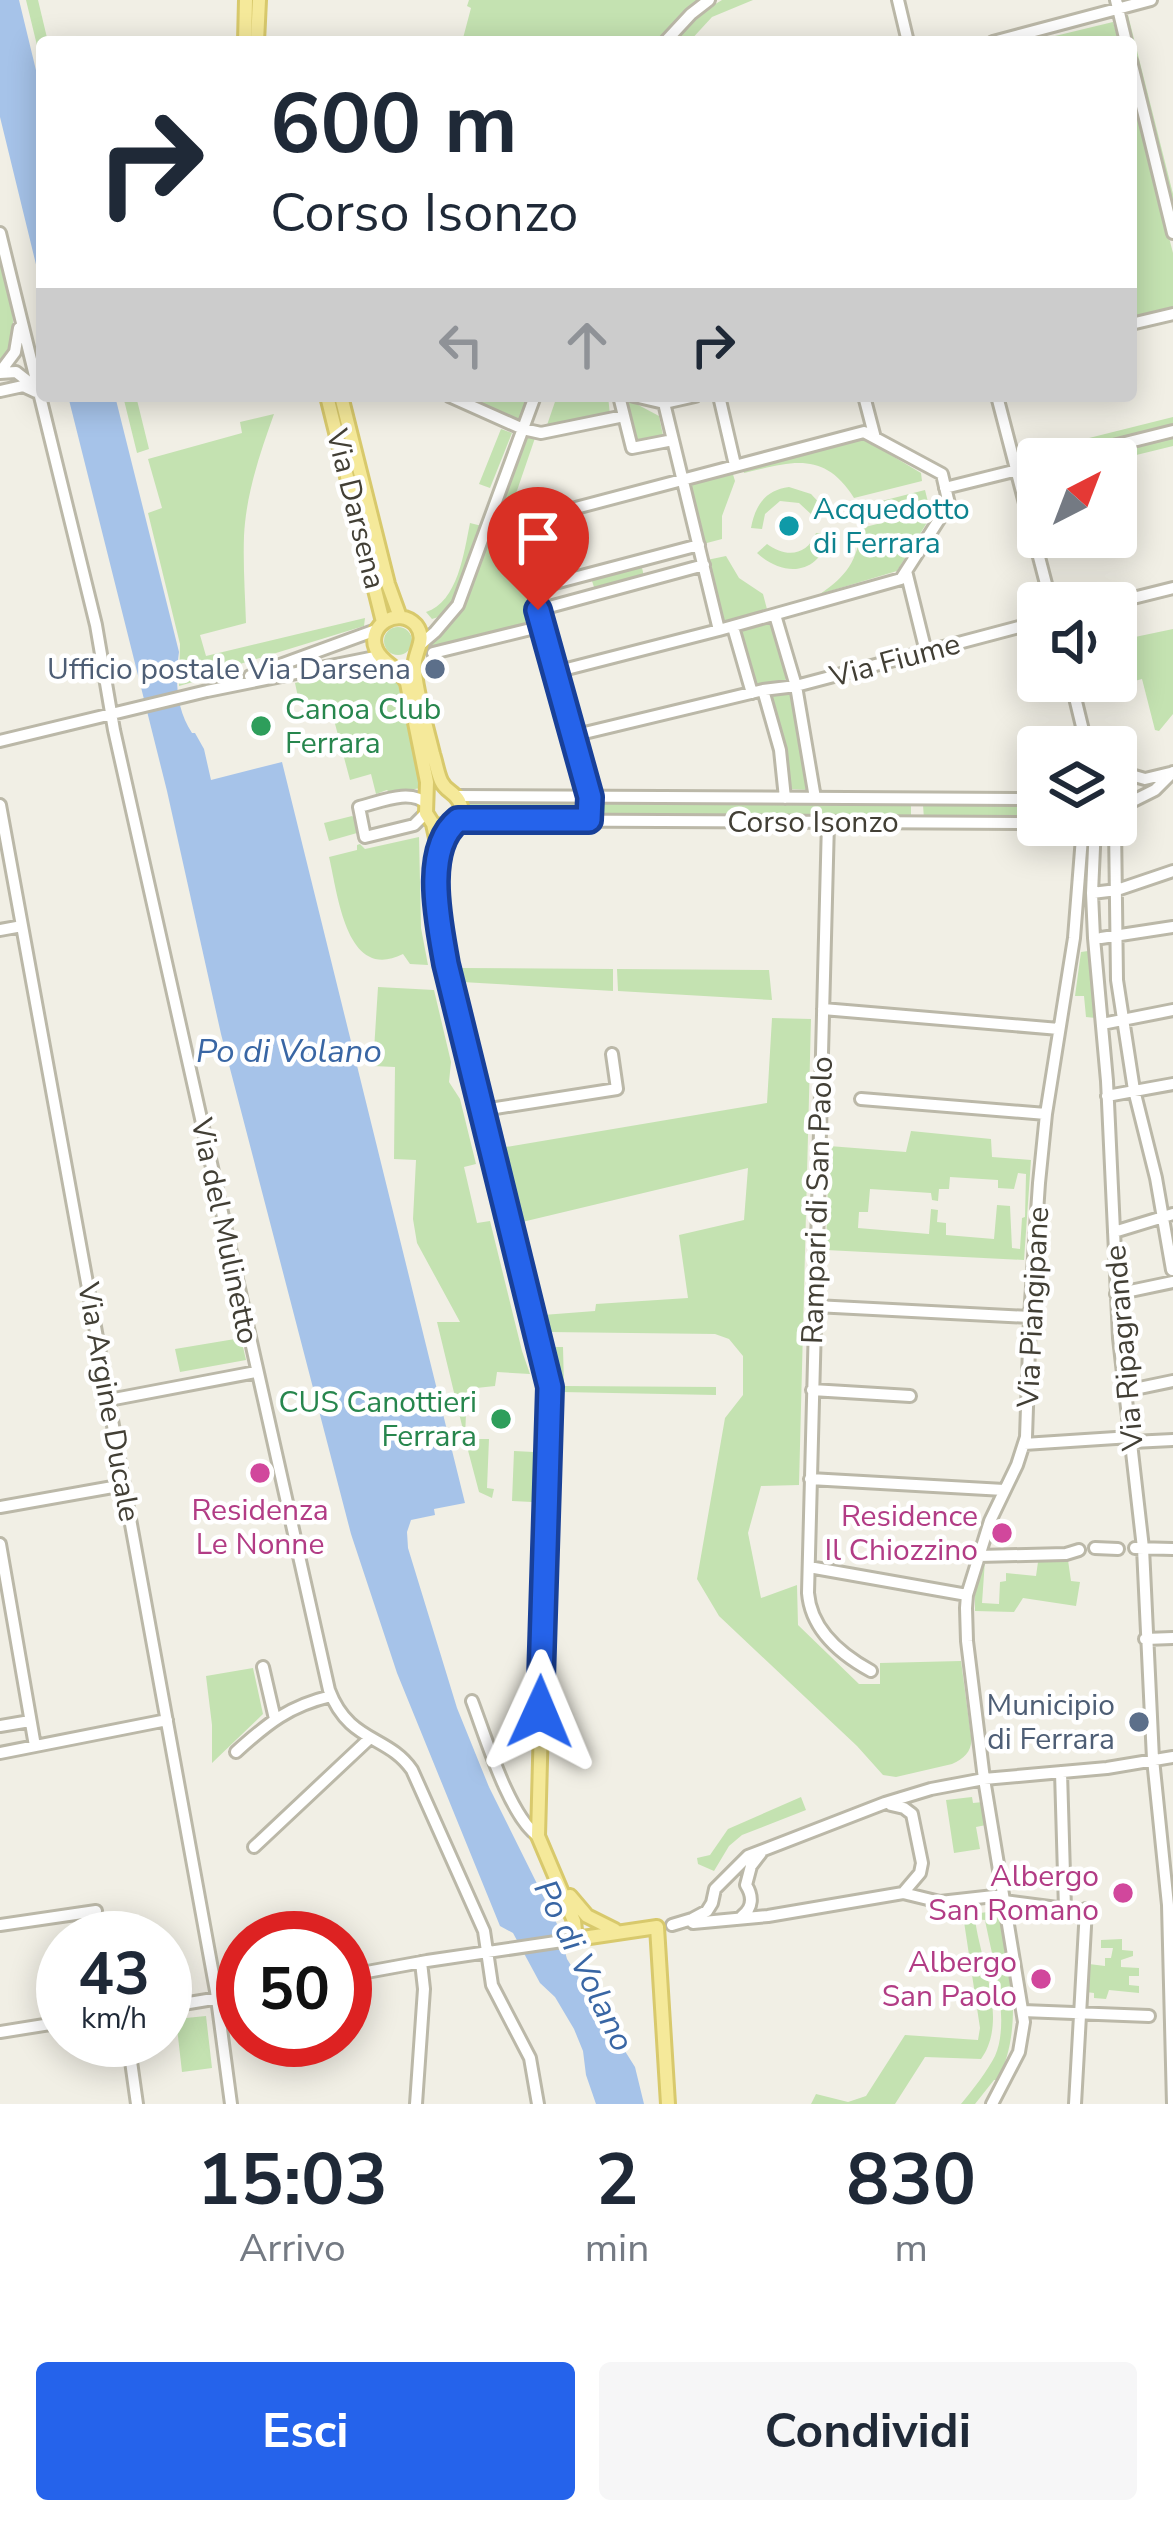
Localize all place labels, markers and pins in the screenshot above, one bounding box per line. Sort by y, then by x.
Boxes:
pin [487,487,589,610]
place label: Acquedotto di Ferrara [813,489,970,564]
marker: Acquedotto di Ferrara [776,513,802,539]
place label: Ufficio postale Via Darsena [47,649,411,690]
marker: Ufficio postale Via Darsena [422,656,448,682]
place label: Canoa Club Ferrara [285,689,441,764]
marker: Canoa Club Ferrara [248,713,274,739]
place label: CUS Canottieri Ferrara [278,1382,477,1457]
marker: CUS Canottieri Ferrara [488,1406,514,1432]
marker: Residenza Le Nonne [247,1460,273,1486]
place label: Residenza Le Nonne [191,1490,329,1565]
place label: Residence Il Chiozzino [825,1496,978,1571]
marker: Residence Il Chiozzino [989,1520,1015,1546]
place label: Municipio di Ferrara [987,1685,1115,1760]
marker: Municipio di Ferrara [1126,1709,1152,1735]
place label: Albergo San Romano [928,1856,1099,1931]
marker: Albergo San Romano [1110,1880,1136,1906]
place label: Albergo San Paolo [882,1942,1017,2017]
marker: Albergo San Paolo [1028,1966,1054,1992]

